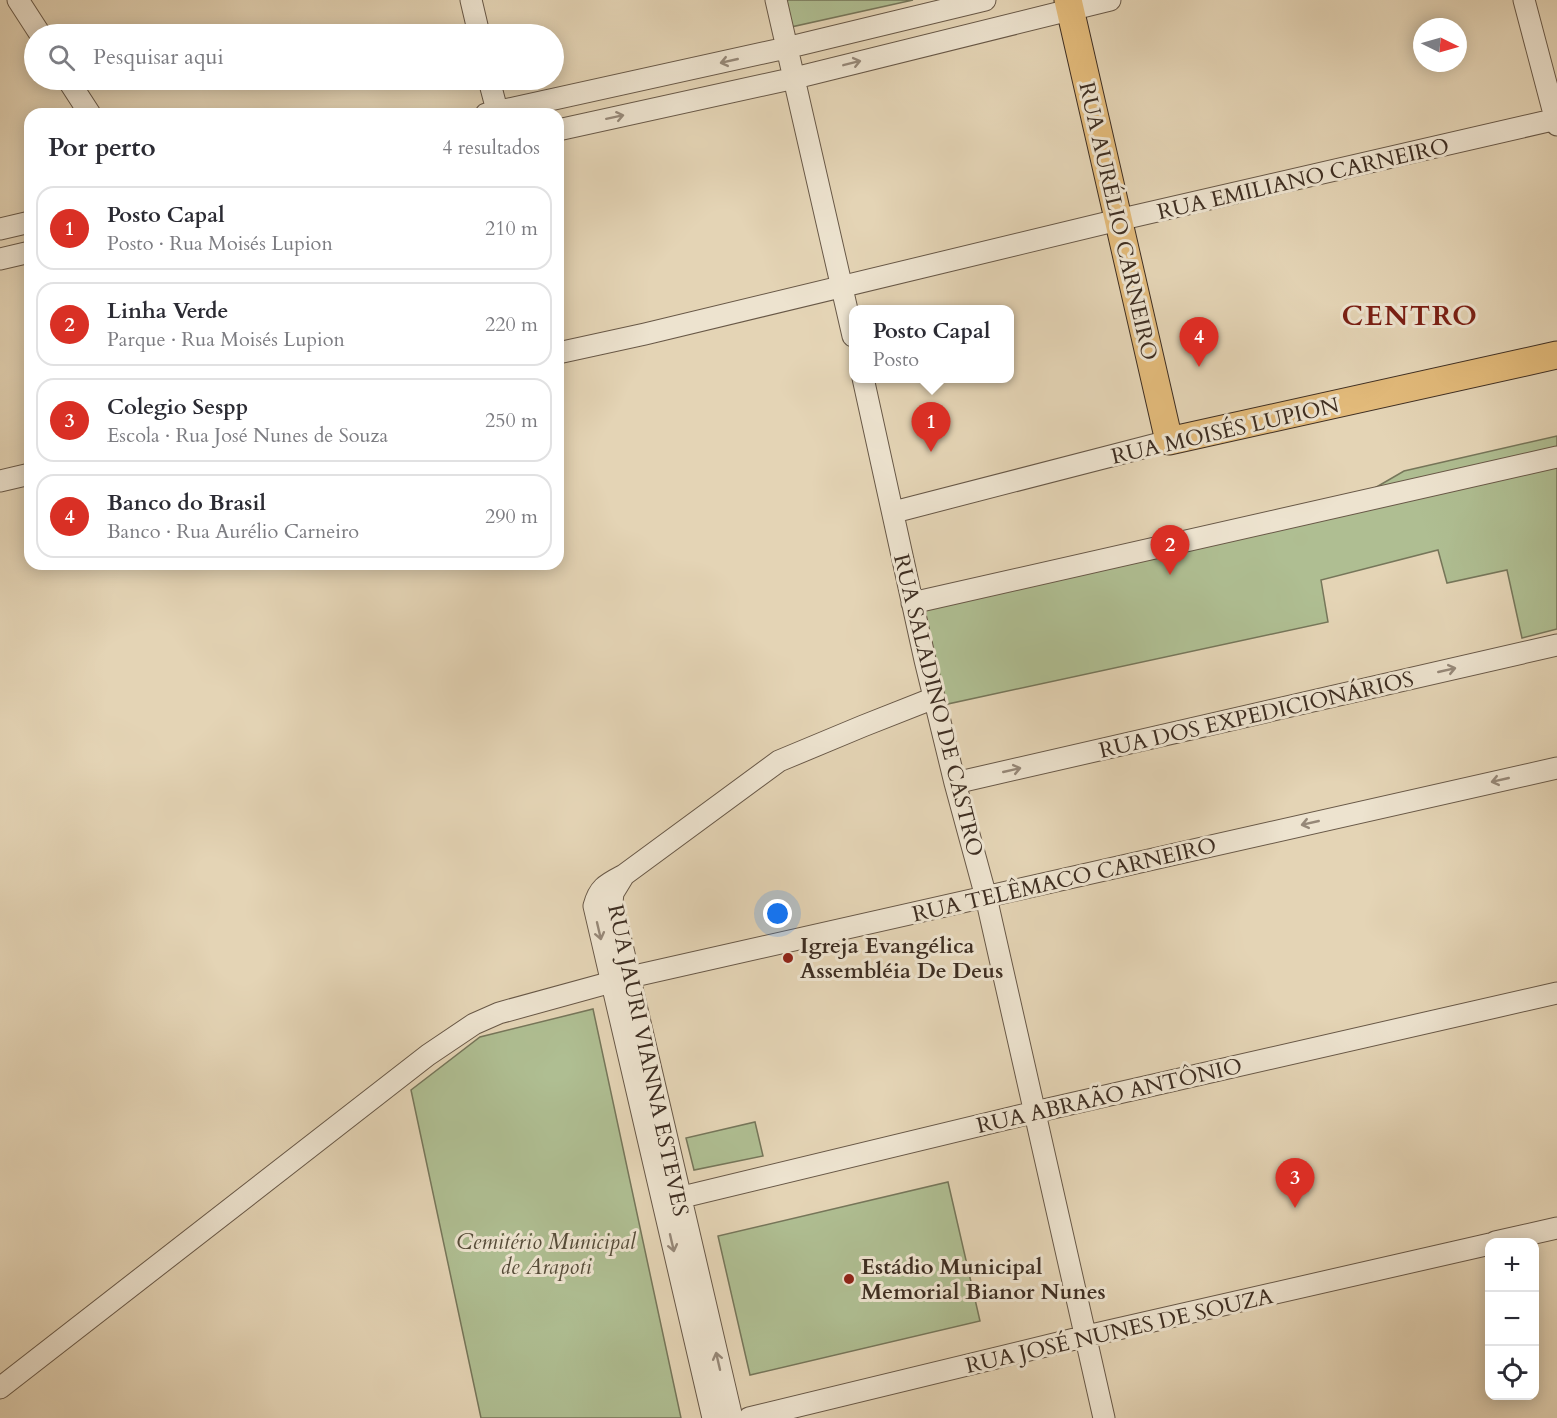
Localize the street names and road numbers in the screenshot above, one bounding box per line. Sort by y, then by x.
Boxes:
street label: RUA AURÉLIO CARNEIRO [1071,79,1165,363]
street label: RUA EMILIANO CARNEIRO [1154,131,1452,227]
street label: RUA MOISÉS LUPION [1108,390,1342,472]
street label: RUA SALADINO DE CASTRO [886,551,990,860]
street label: RUA DOS EXPEDICIONÁRIOS [1096,664,1416,766]
street label: RUA TELÊMACO CARNEIRO [909,830,1219,930]
street label: RUA JAURI VIANNA ESTEVES [600,902,696,1219]
street label: RUA ABRAÃO ANTÔNIO [973,1051,1245,1141]
street label: RUA JOSÉ NUNES DE SOUZA [963,1281,1276,1381]

